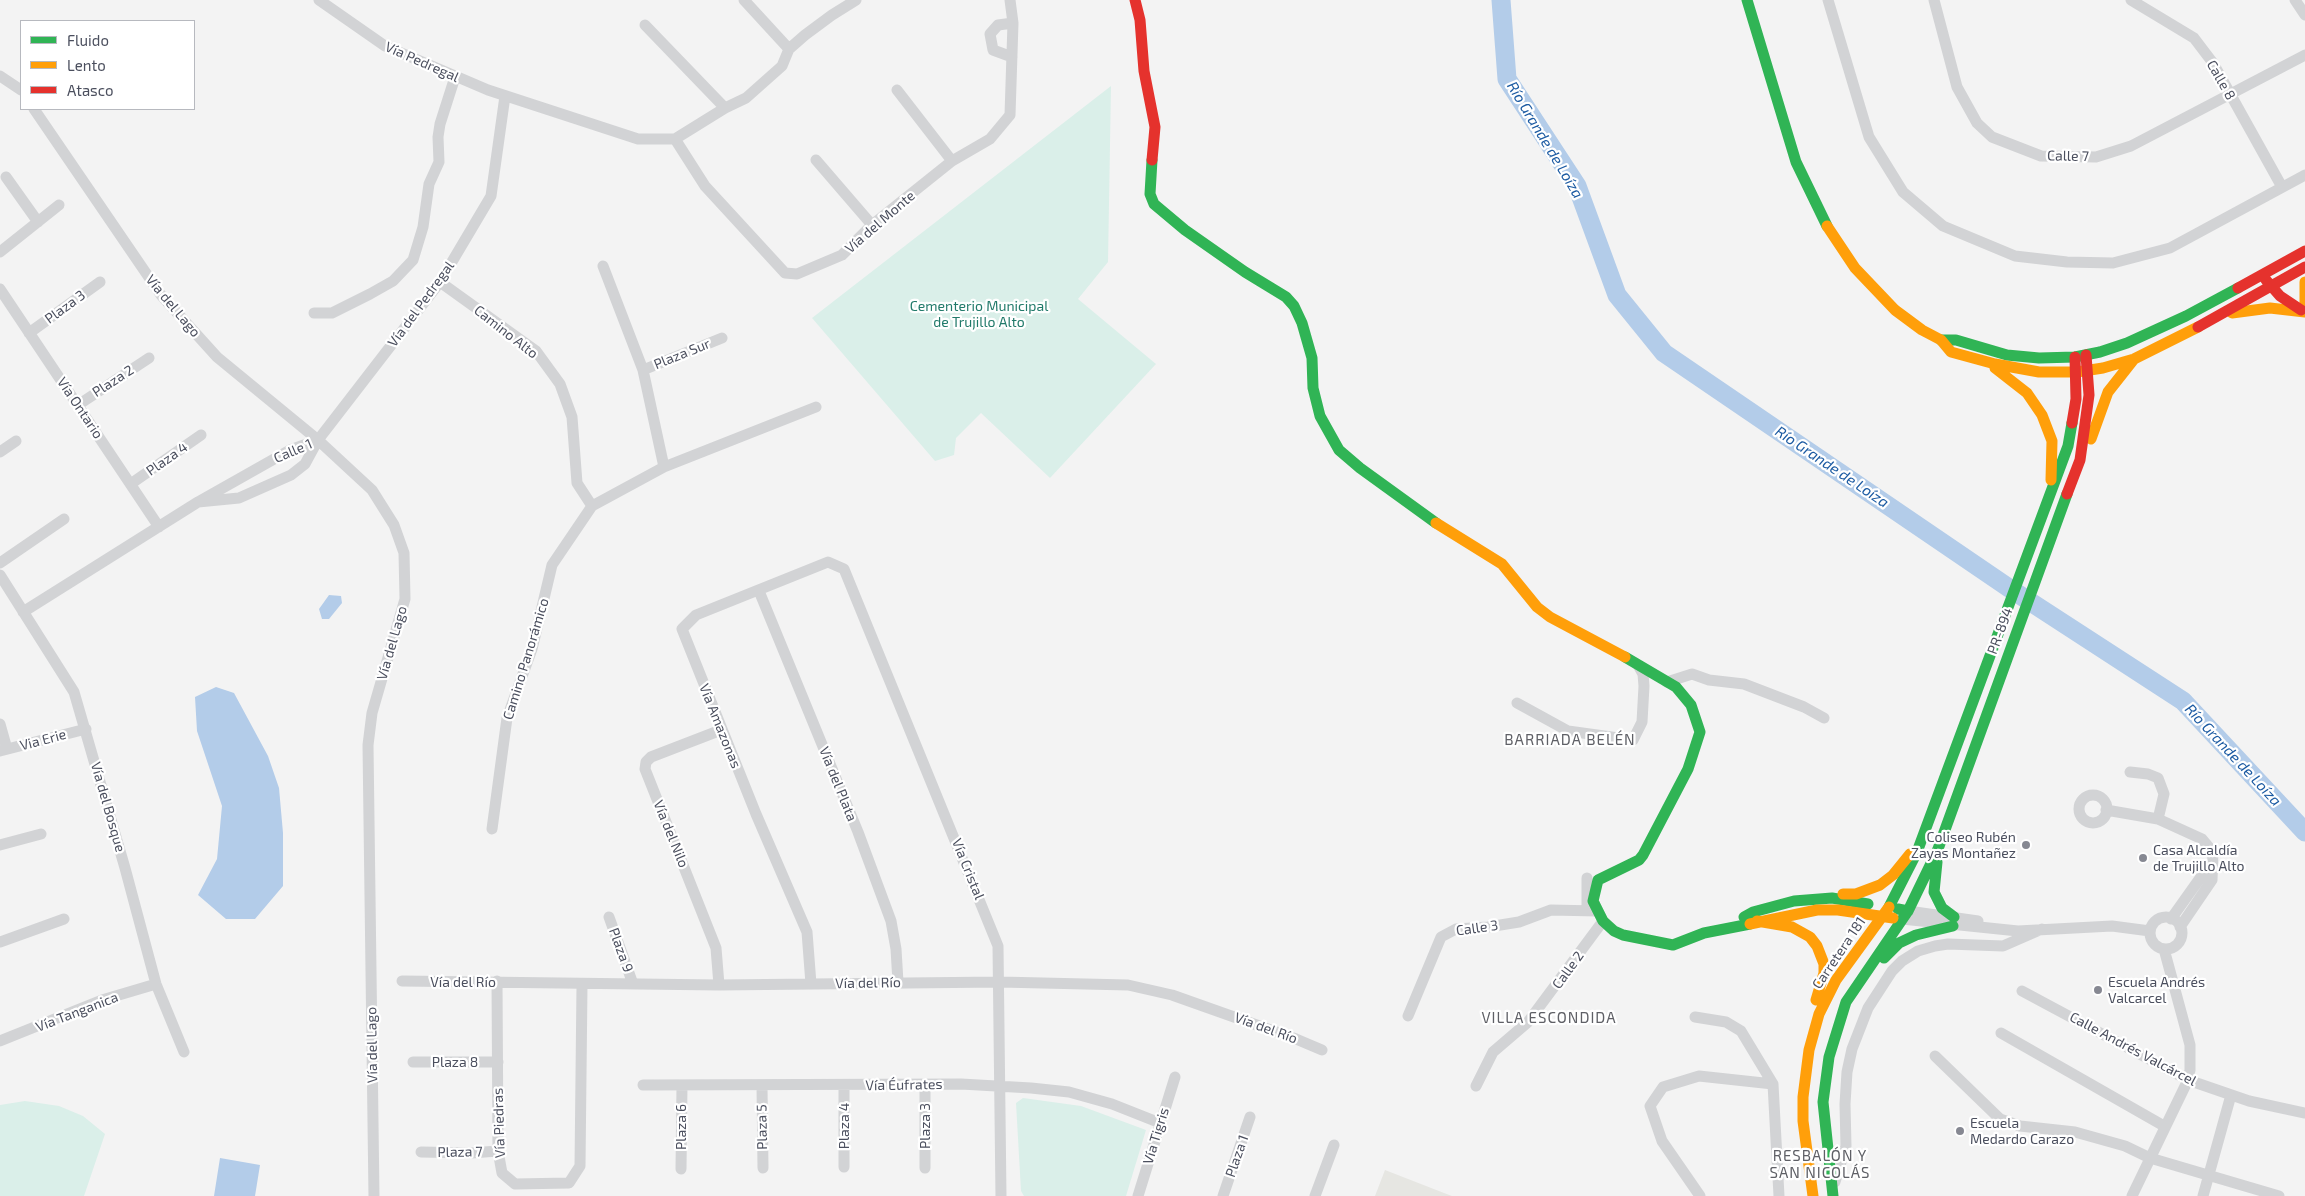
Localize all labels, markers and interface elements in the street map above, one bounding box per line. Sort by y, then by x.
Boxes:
legend [20,20,195,110]
text: Fluido [67,31,109,49]
street label: Vía Pedregal [382,38,462,86]
text: Lento [67,56,106,74]
street label: Calle 8 [2203,57,2239,103]
water label: Río Grande de Loíza [1503,78,1587,202]
text: Atasco [67,81,113,99]
street label: Calle 7 [2047,147,2089,165]
street label: Vía del Monte [842,187,918,257]
street label: Vía del Pedregal [384,258,458,350]
street label: Vía del Lago [142,271,204,341]
street label: Plaza 3 [42,287,88,327]
park label: Cementerio Municipal de Trujillo Alto [910,298,1048,331]
street label: Camino Alto [471,302,541,362]
street label: Plaza Sur [651,335,713,373]
street label: Plaza 2 [89,361,137,401]
street label: Vía Ontario [53,374,107,442]
water label: Río Grande de Loíza [1772,422,1892,512]
street label: Calle 1 [271,435,315,467]
street label: Plaza 4 [143,439,191,479]
street label: Camino Panorámico [500,596,552,722]
street label: Vía del Lago [373,604,411,682]
street label: PR-894 [1984,605,2016,657]
street label: Vía Amazonas [695,681,745,771]
water label: Río Grande de Loíza [2181,700,2285,810]
street label: Via Erie [18,726,68,754]
district label: BARRIADA BELÉN [1503,731,1637,749]
street label: Vía del Plata [815,744,861,824]
street label: Vía del Bosque [87,760,129,854]
street label: Vía del Nilo [650,798,692,870]
place label: Coliseo Rubén Zayas Montañez [1911,829,2016,862]
street label: Vía Cristal [948,836,988,902]
marker: Coliseo Rubén Zayas Montañez [2020,839,2032,851]
place label: Casa Alcaldía de Trujillo Alto [2153,842,2245,874]
marker: Casa Alcaldía de Trujillo Alto [2137,852,2149,864]
street label: Carretera 181 [1809,914,1869,992]
street label: Calle 3 [1455,917,1499,939]
street label: Plaza 9 [605,925,637,975]
street label: Calle 2 [1549,948,1587,992]
street label: Vía del Río [430,974,496,990]
street label: Vía del Río [835,974,901,992]
place label: Escuela Andrés Valcarcel [2108,974,2205,1006]
marker: Escuela Andrés Valcarcel [2092,984,2104,996]
street label: Vía Tanganica [33,989,121,1035]
street label: Vía del Lago [363,1007,381,1083]
street label: Calle Andrés Valcárcel [2067,1008,2199,1090]
street label: Vía del Río [1232,1009,1300,1047]
district label: VILLA ESCONDIDA [1480,1009,1618,1027]
street label: Plaza 8 [432,1054,478,1070]
street label: Vía Éufrates [865,1076,943,1094]
street label: Vía Piedras [489,1087,509,1159]
street label: Plaza 4 [836,1103,852,1149]
street label: Plaza 3 [917,1103,933,1149]
street label: Plaza 6 [673,1104,689,1150]
street label: Plaza 5 [753,1104,771,1150]
street label: Vía Tigris [1139,1106,1173,1166]
place label: Escuela Medardo Carazo [1970,1115,2074,1148]
marker: Escuela Medardo Carazo [1954,1125,1966,1137]
street label: Plaza 1 [1222,1133,1252,1179]
street label: Plaza 7 [437,1143,483,1161]
district label: RESBALÓN Y SAN NICOLÁS [1768,1147,1872,1182]

